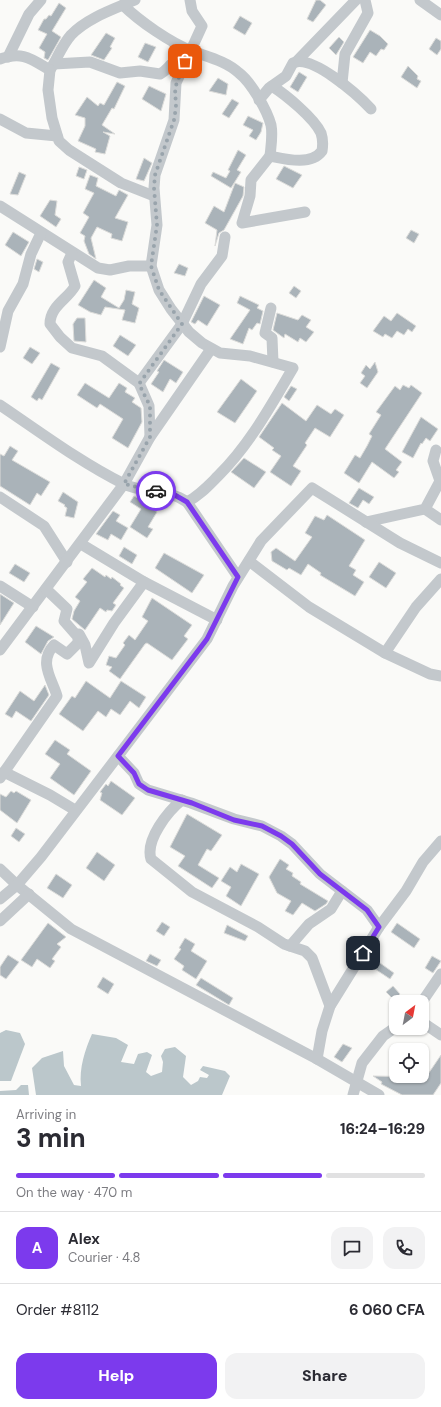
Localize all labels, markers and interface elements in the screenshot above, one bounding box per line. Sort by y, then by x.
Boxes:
pin [168,44,202,78]
icon: bag [174,50,196,72]
courier [136,471,176,511]
icon: car [145,480,167,502]
pin [346,936,380,970]
icon: home [352,942,374,964]
north arrow [389,995,429,1035]
map controls [389,995,429,1083]
button: locate [389,1043,429,1083]
text: Arriving in [16,1106,76,1123]
text: 16:24–16:29 [340,1119,425,1139]
text: 3 min [16,1121,86,1155]
text: On the way · 470 m [16,1184,132,1201]
button: chat [331,1227,373,1269]
button: phone [383,1227,425,1269]
text: Alex [68,1229,100,1249]
text: A [32,1238,42,1258]
text: Courier · 4.8 [68,1249,140,1266]
text: Order #8112 [16,1300,99,1320]
text: 6 060 CFA [349,1300,425,1320]
button: Help [16,1353,217,1399]
button: Share [225,1353,425,1399]

